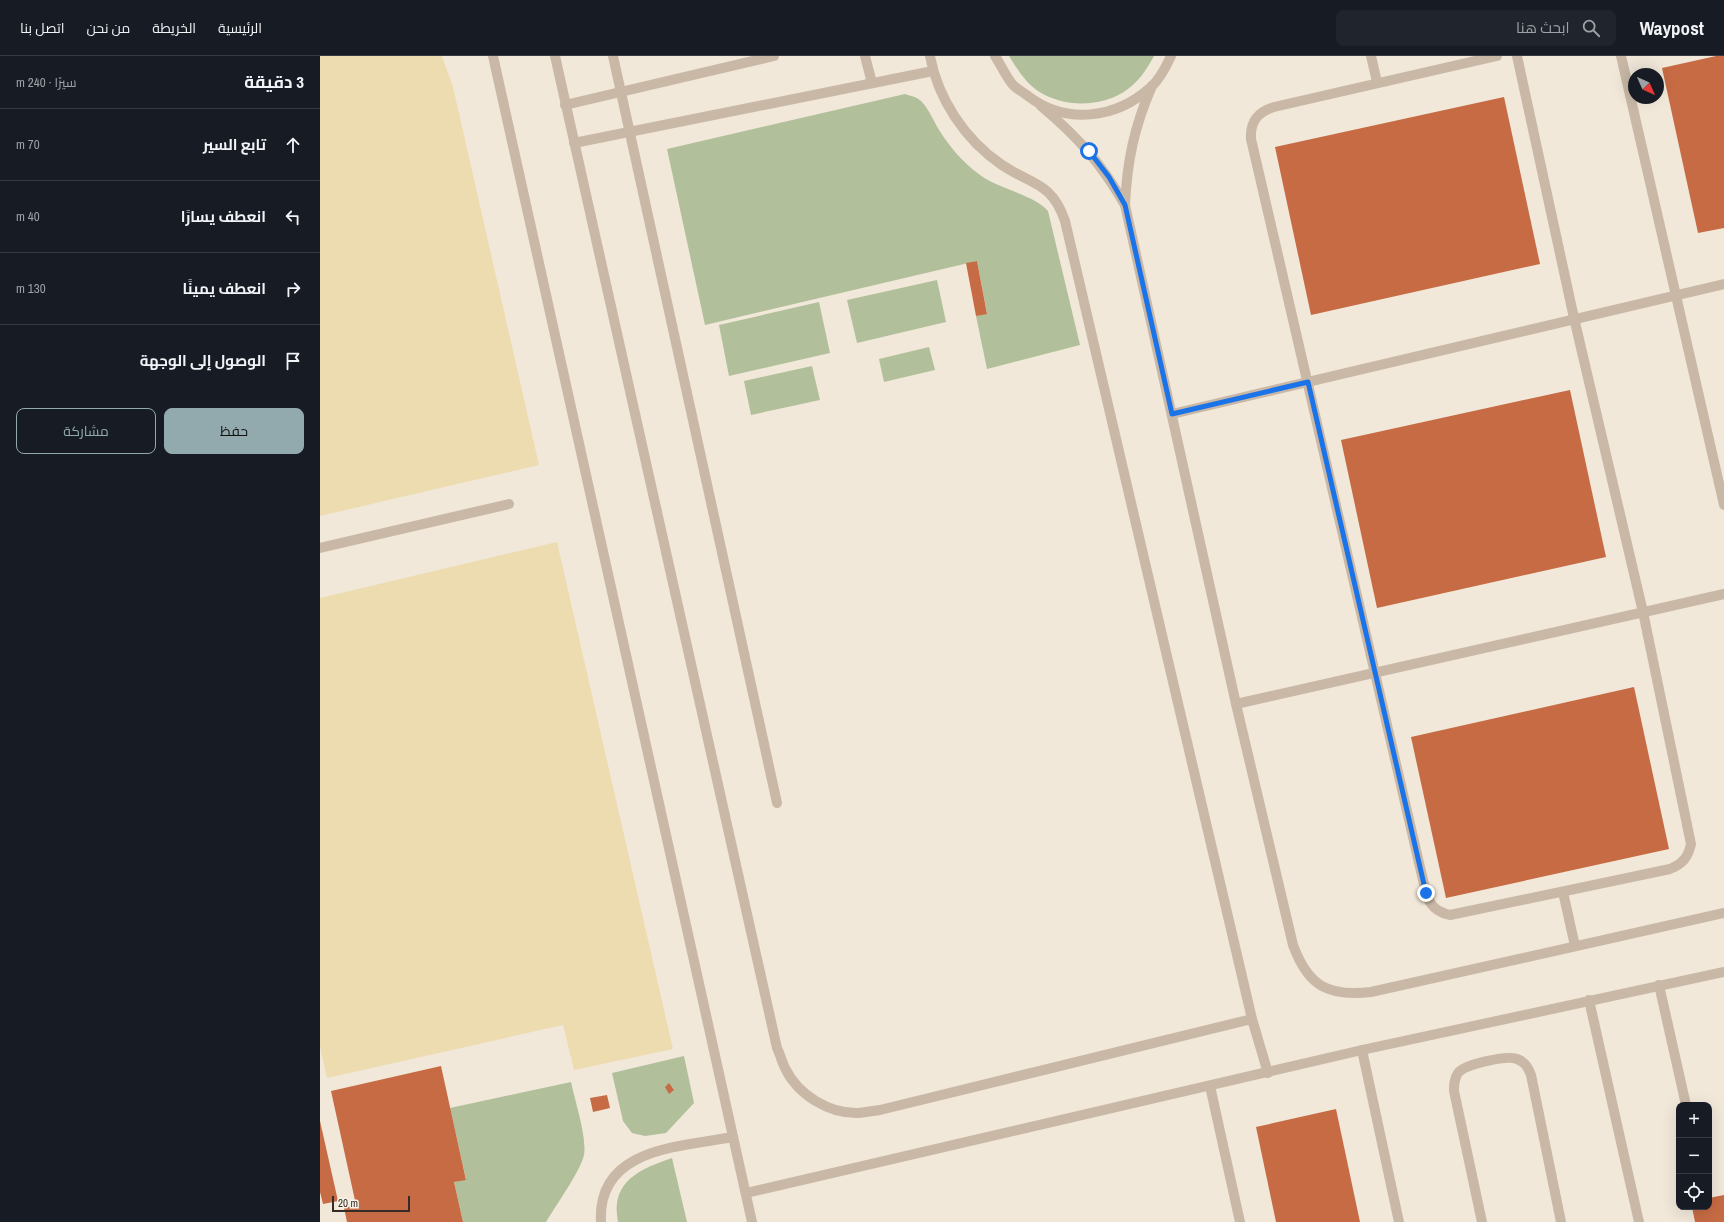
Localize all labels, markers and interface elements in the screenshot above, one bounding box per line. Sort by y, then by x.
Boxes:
search box [1336,10,1616,46]
text: Waypost [1640,15,1704,41]
text: ابحث هنا [1516,17,1570,38]
icon: search [1580,17,1602,39]
text: اتصل بنا [20,19,64,37]
text: من نحن [86,19,130,37]
text: الخريطة [152,19,196,37]
text: الرئيسية [218,19,262,37]
north arrow [1628,68,1664,104]
text: 3 دقيقة [244,70,304,93]
text: سيرًا · 240 m [16,74,77,91]
text: تابع السير [203,134,266,155]
icon: ahead [282,134,304,156]
text: 70 m [16,136,40,153]
route start [1080,142,1098,160]
text: انعطف يسارًا [181,206,266,227]
icon: left [282,206,304,228]
text: 40 m [16,208,40,225]
text: انعطف يمينًا [183,278,266,299]
icon: right [282,278,304,300]
text: 130 m [16,280,46,297]
text: الوصول إلى الوجهة [140,350,266,371]
icon: arrive [282,350,304,372]
button: مشاركة [16,408,156,454]
button: حفظ [164,408,304,454]
route end [1417,884,1435,902]
map controls [1676,1102,1712,1210]
button: + [1676,1102,1712,1138]
button: − [1676,1138,1712,1174]
button: locate [1676,1174,1712,1210]
scale bar [332,1194,410,1213]
text: 20 m [338,1196,358,1210]

